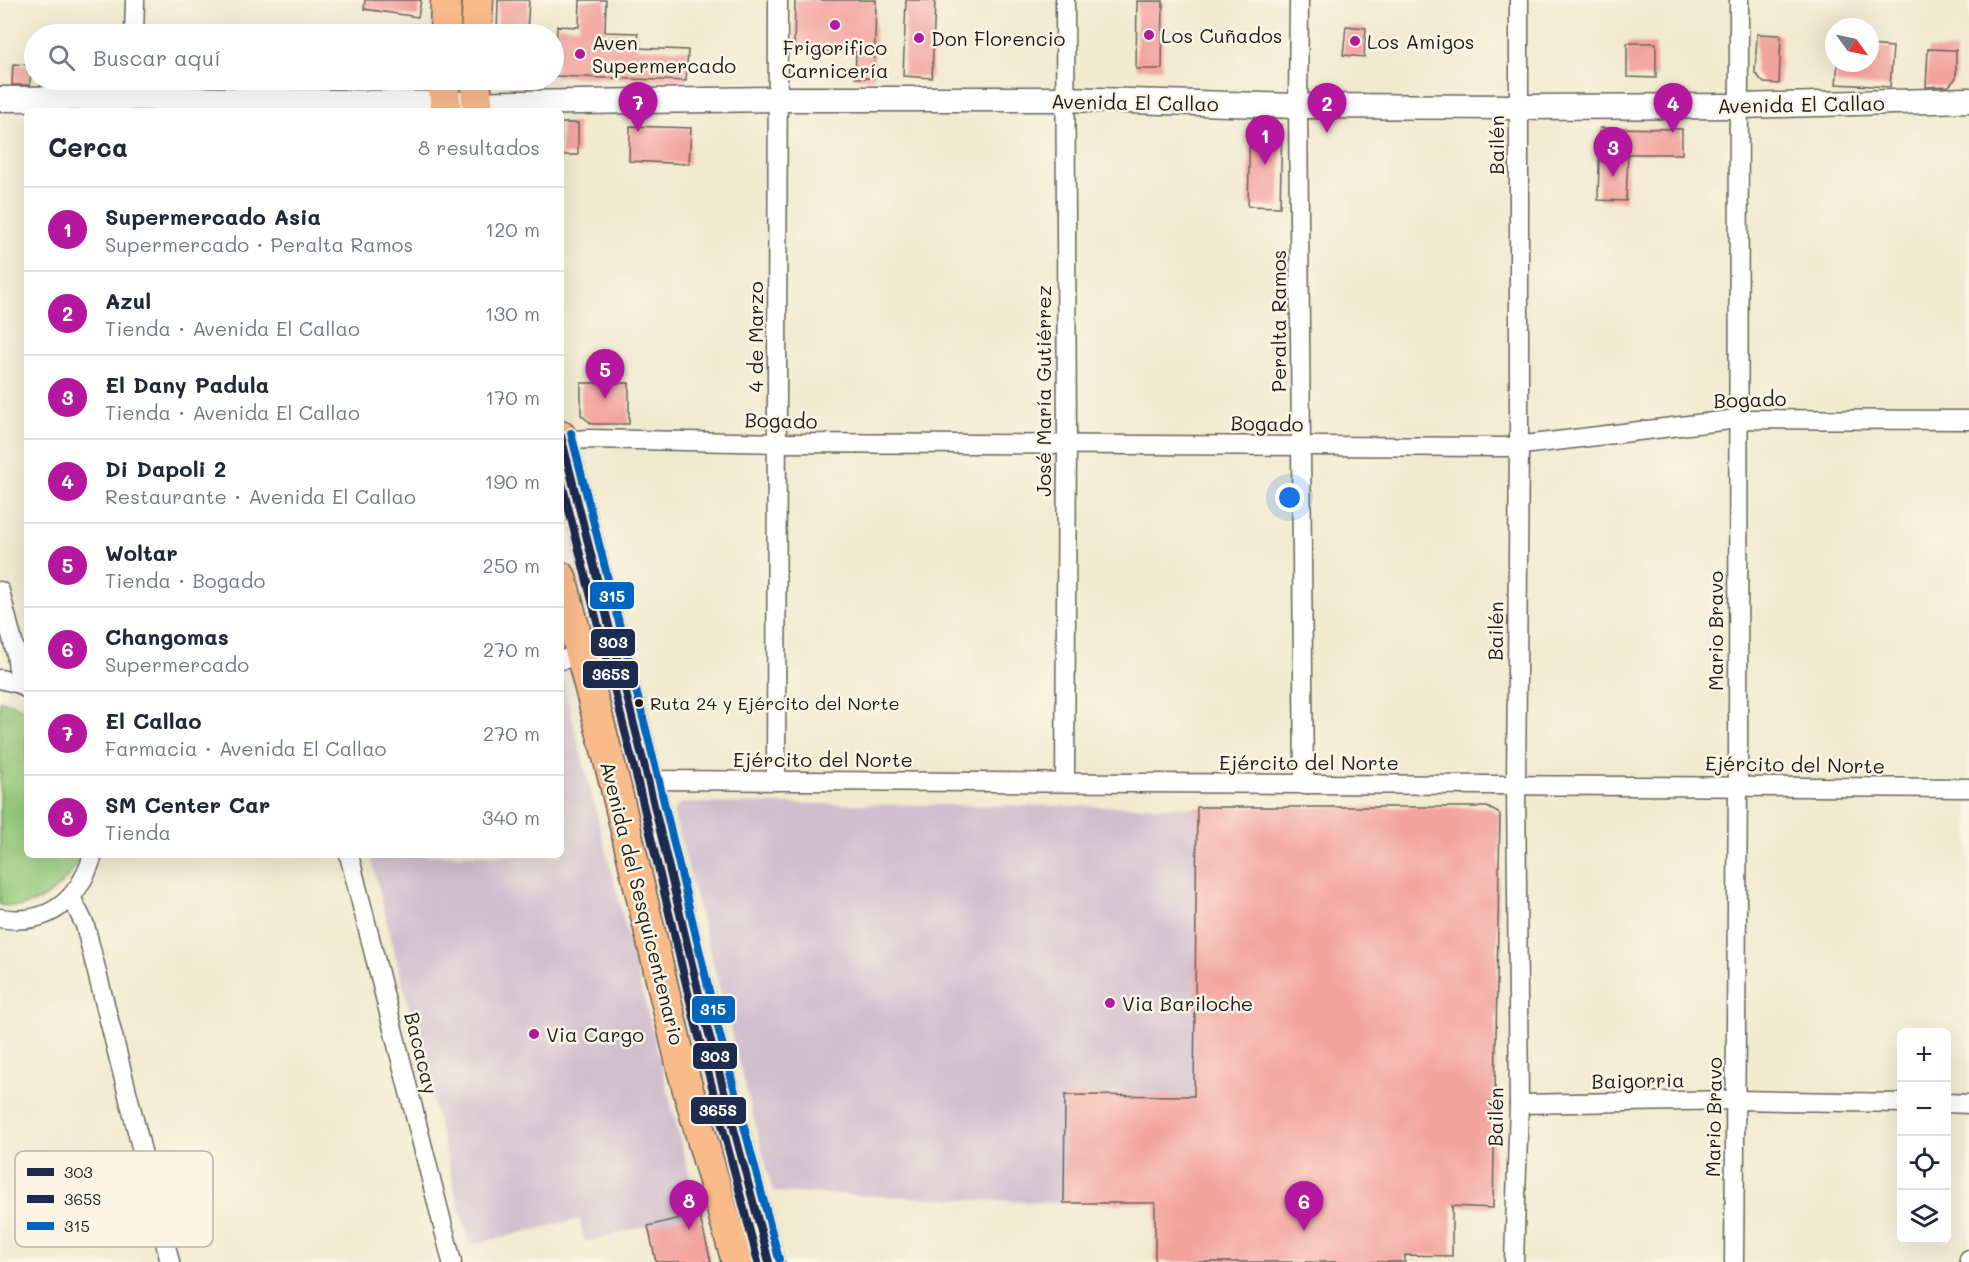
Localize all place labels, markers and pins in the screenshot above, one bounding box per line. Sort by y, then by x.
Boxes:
marker: Frigorifico Carnicería [828,18,842,32]
place label: Los Cuñados [1161,22,1283,48]
place label: Don Florencio [931,25,1066,51]
marker: Los Cuñados [1142,28,1156,42]
place label: Los Amigos [1367,28,1475,54]
place label: Aven Supermercado [592,29,736,78]
marker: Don Florencio [912,31,926,45]
place label: Frigorifico Carnicería [782,34,888,83]
marker: Los Amigos [1348,34,1362,48]
marker: Aven Supermercado [573,47,587,61]
pin: 7 [618,82,658,132]
pin: 2 [1308,84,1346,133]
pin: 4 [1654,84,1692,133]
pin: 1 [1246,116,1284,165]
pin: 3 [1594,128,1632,177]
pin: 5 [586,350,624,399]
place label: Ruta 24 y Ejército del Norte [650,691,900,715]
marker: Ruta 24 y Ejército del Norte [633,697,645,709]
place label: Via Bariloche [1122,990,1253,1016]
marker: Via Bariloche [1103,996,1117,1010]
place label: Via Cargo [546,1021,644,1047]
marker: Via Cargo [527,1027,541,1041]
pin: 8 [670,1180,708,1230]
pin: 6 [1284,1182,1324,1231]

